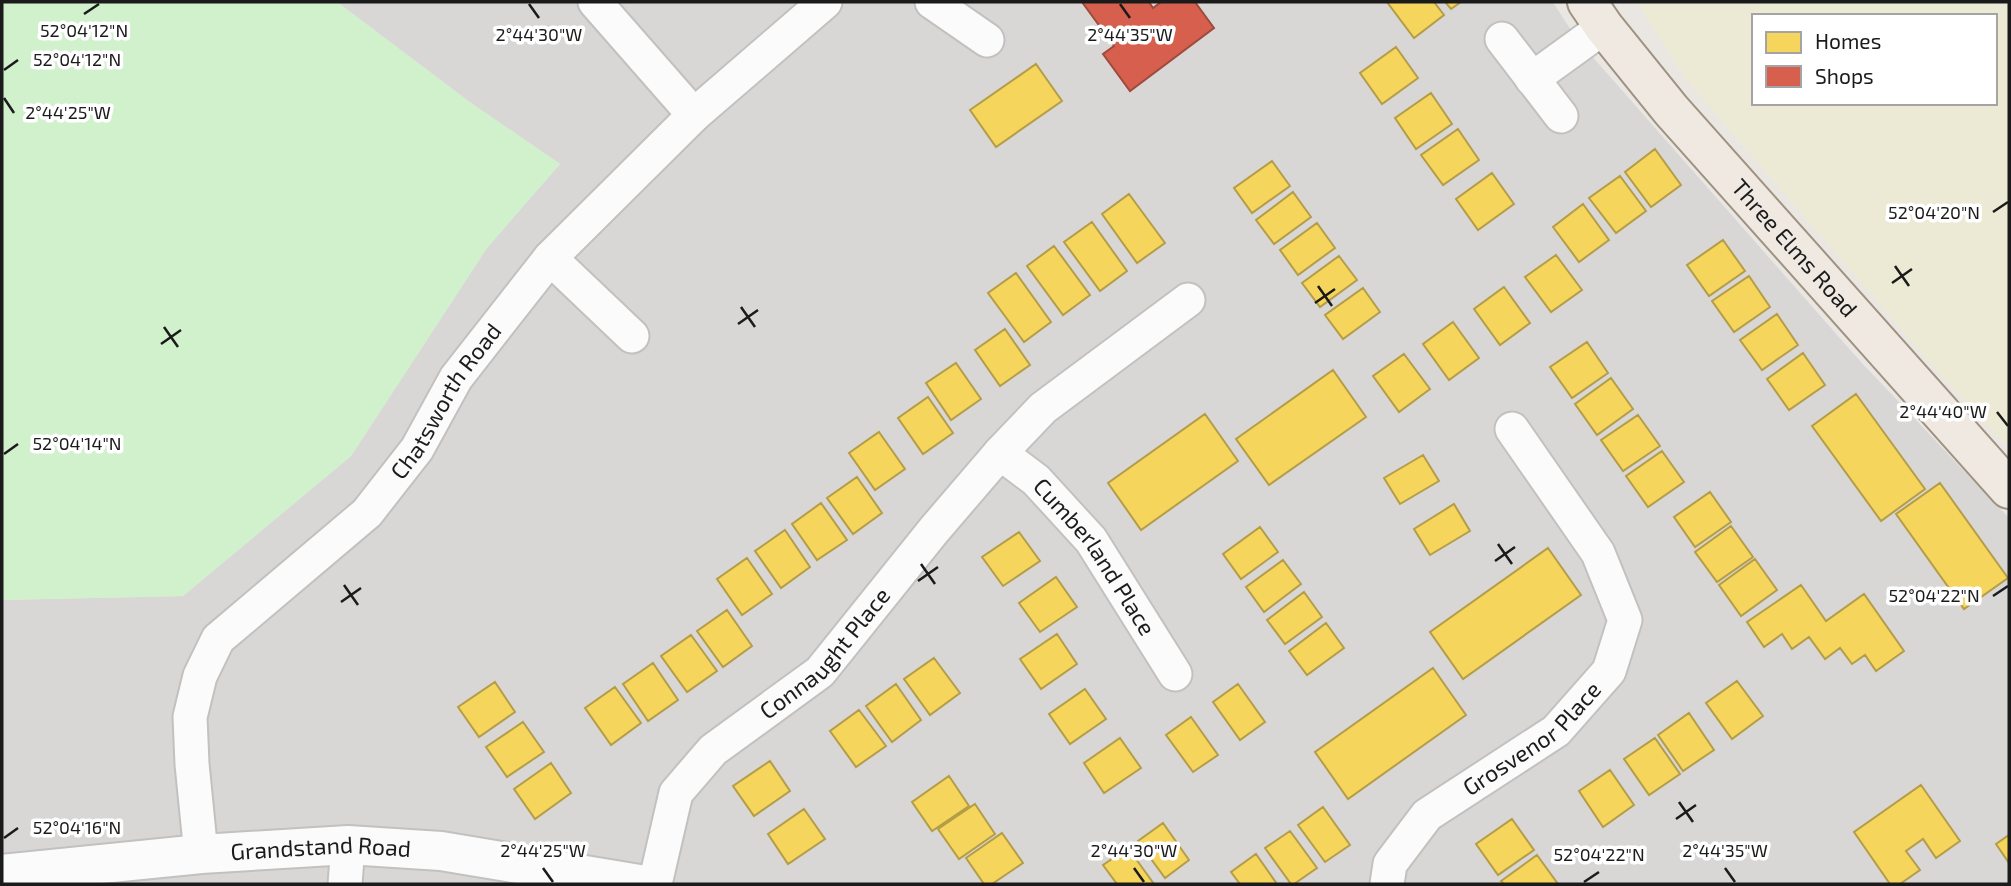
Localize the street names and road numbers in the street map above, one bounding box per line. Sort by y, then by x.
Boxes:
street label: Three Elms Road [1726,173,1864,322]
street label: Chatsworth Road [384,317,507,484]
street label: Cumberland Place [1028,472,1162,640]
street label: Connaught Place [754,581,895,724]
street label: Grosvenor Place [1457,675,1606,801]
street label: Grandstand Road [230,830,412,865]

